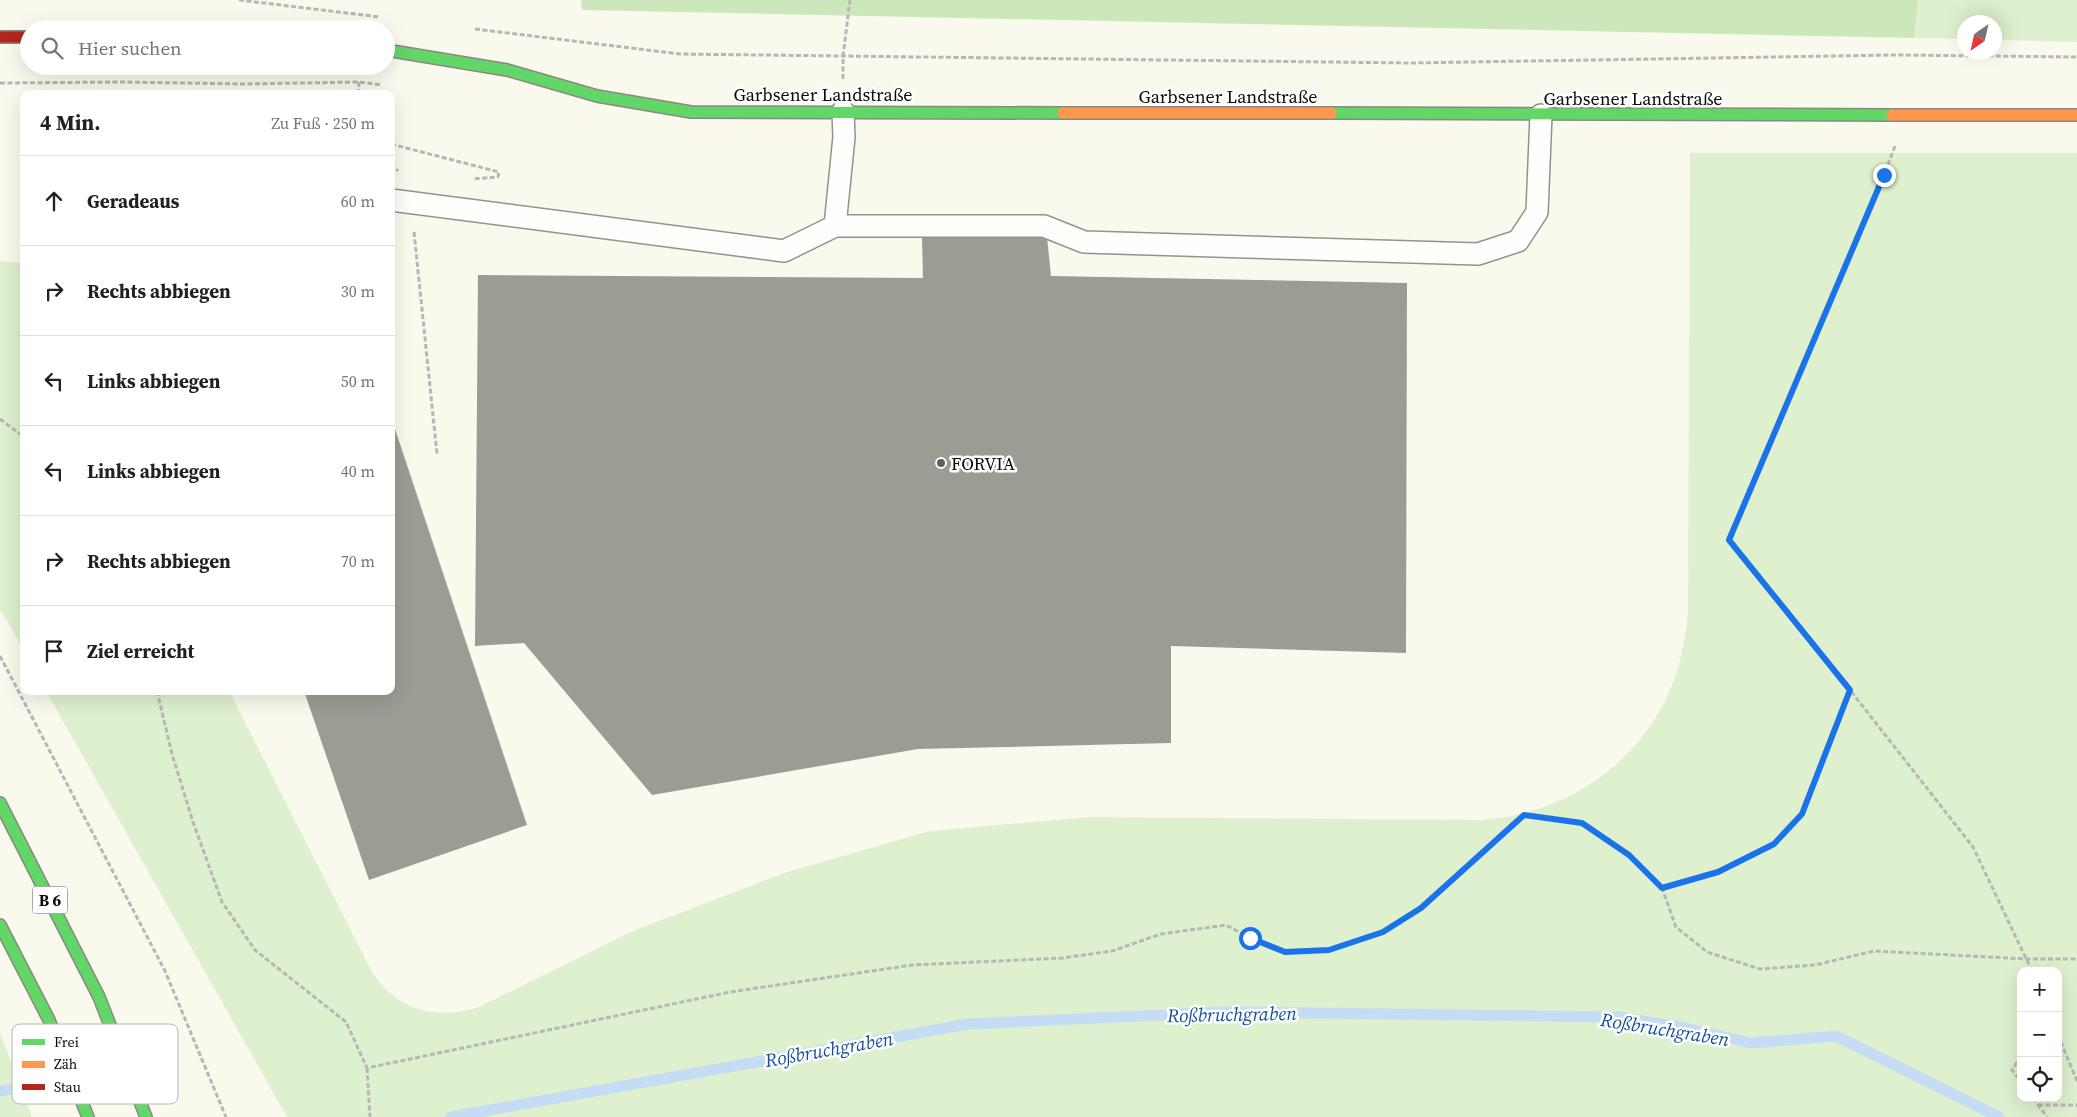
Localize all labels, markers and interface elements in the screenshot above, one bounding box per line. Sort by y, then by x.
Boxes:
north arrow [1957,15,2002,60]
search box [20,20,395,75]
icon: search [38,34,66,62]
text: Hier suchen [78,35,182,61]
street label: Garbsener Landstraße [733,82,913,107]
street label: Garbsener Landstraße [1138,84,1318,109]
street label: Garbsener Landstraße [1543,86,1723,111]
text: 4 Min. [40,108,101,137]
text: Zu Fuß · 250 m [271,112,375,134]
route end [1873,164,1896,187]
icon: ahead [40,187,68,215]
text: Geradeaus [87,188,179,214]
text: 60 m [341,190,375,212]
icon: right [40,277,68,305]
text: Rechts abbiegen [87,278,231,304]
text: 30 m [341,280,375,302]
icon: left [40,367,68,395]
text: Links abbiegen [87,368,220,394]
text: 50 m [341,370,375,392]
place label: FORVIA [951,451,1015,476]
icon: left [40,457,68,485]
marker: FORVIA [935,457,947,469]
text: Links abbiegen [87,458,220,484]
text: 40 m [341,460,375,482]
icon: right [40,547,68,575]
text: Rechts abbiegen [87,548,231,574]
text: 70 m [341,550,375,572]
icon: arrive [40,637,68,665]
text: Ziel erreicht [87,638,194,664]
road number: B 6 [32,886,68,914]
route start [1239,927,1262,950]
map controls [2017,967,2062,1102]
button: + [2017,967,2062,1012]
water label: Roßbruchgraben [1166,1000,1297,1028]
water label: Roßbruchgraben [1598,1006,1731,1052]
button: − [2017,1012,2062,1057]
legend [12,1024,178,1104]
water label: Roßbruchgraben [762,1025,895,1073]
text: Frei [54,1032,79,1052]
text: Zäh [54,1054,77,1074]
button: locate [2017,1057,2062,1102]
text: Stau [54,1077,81,1097]

